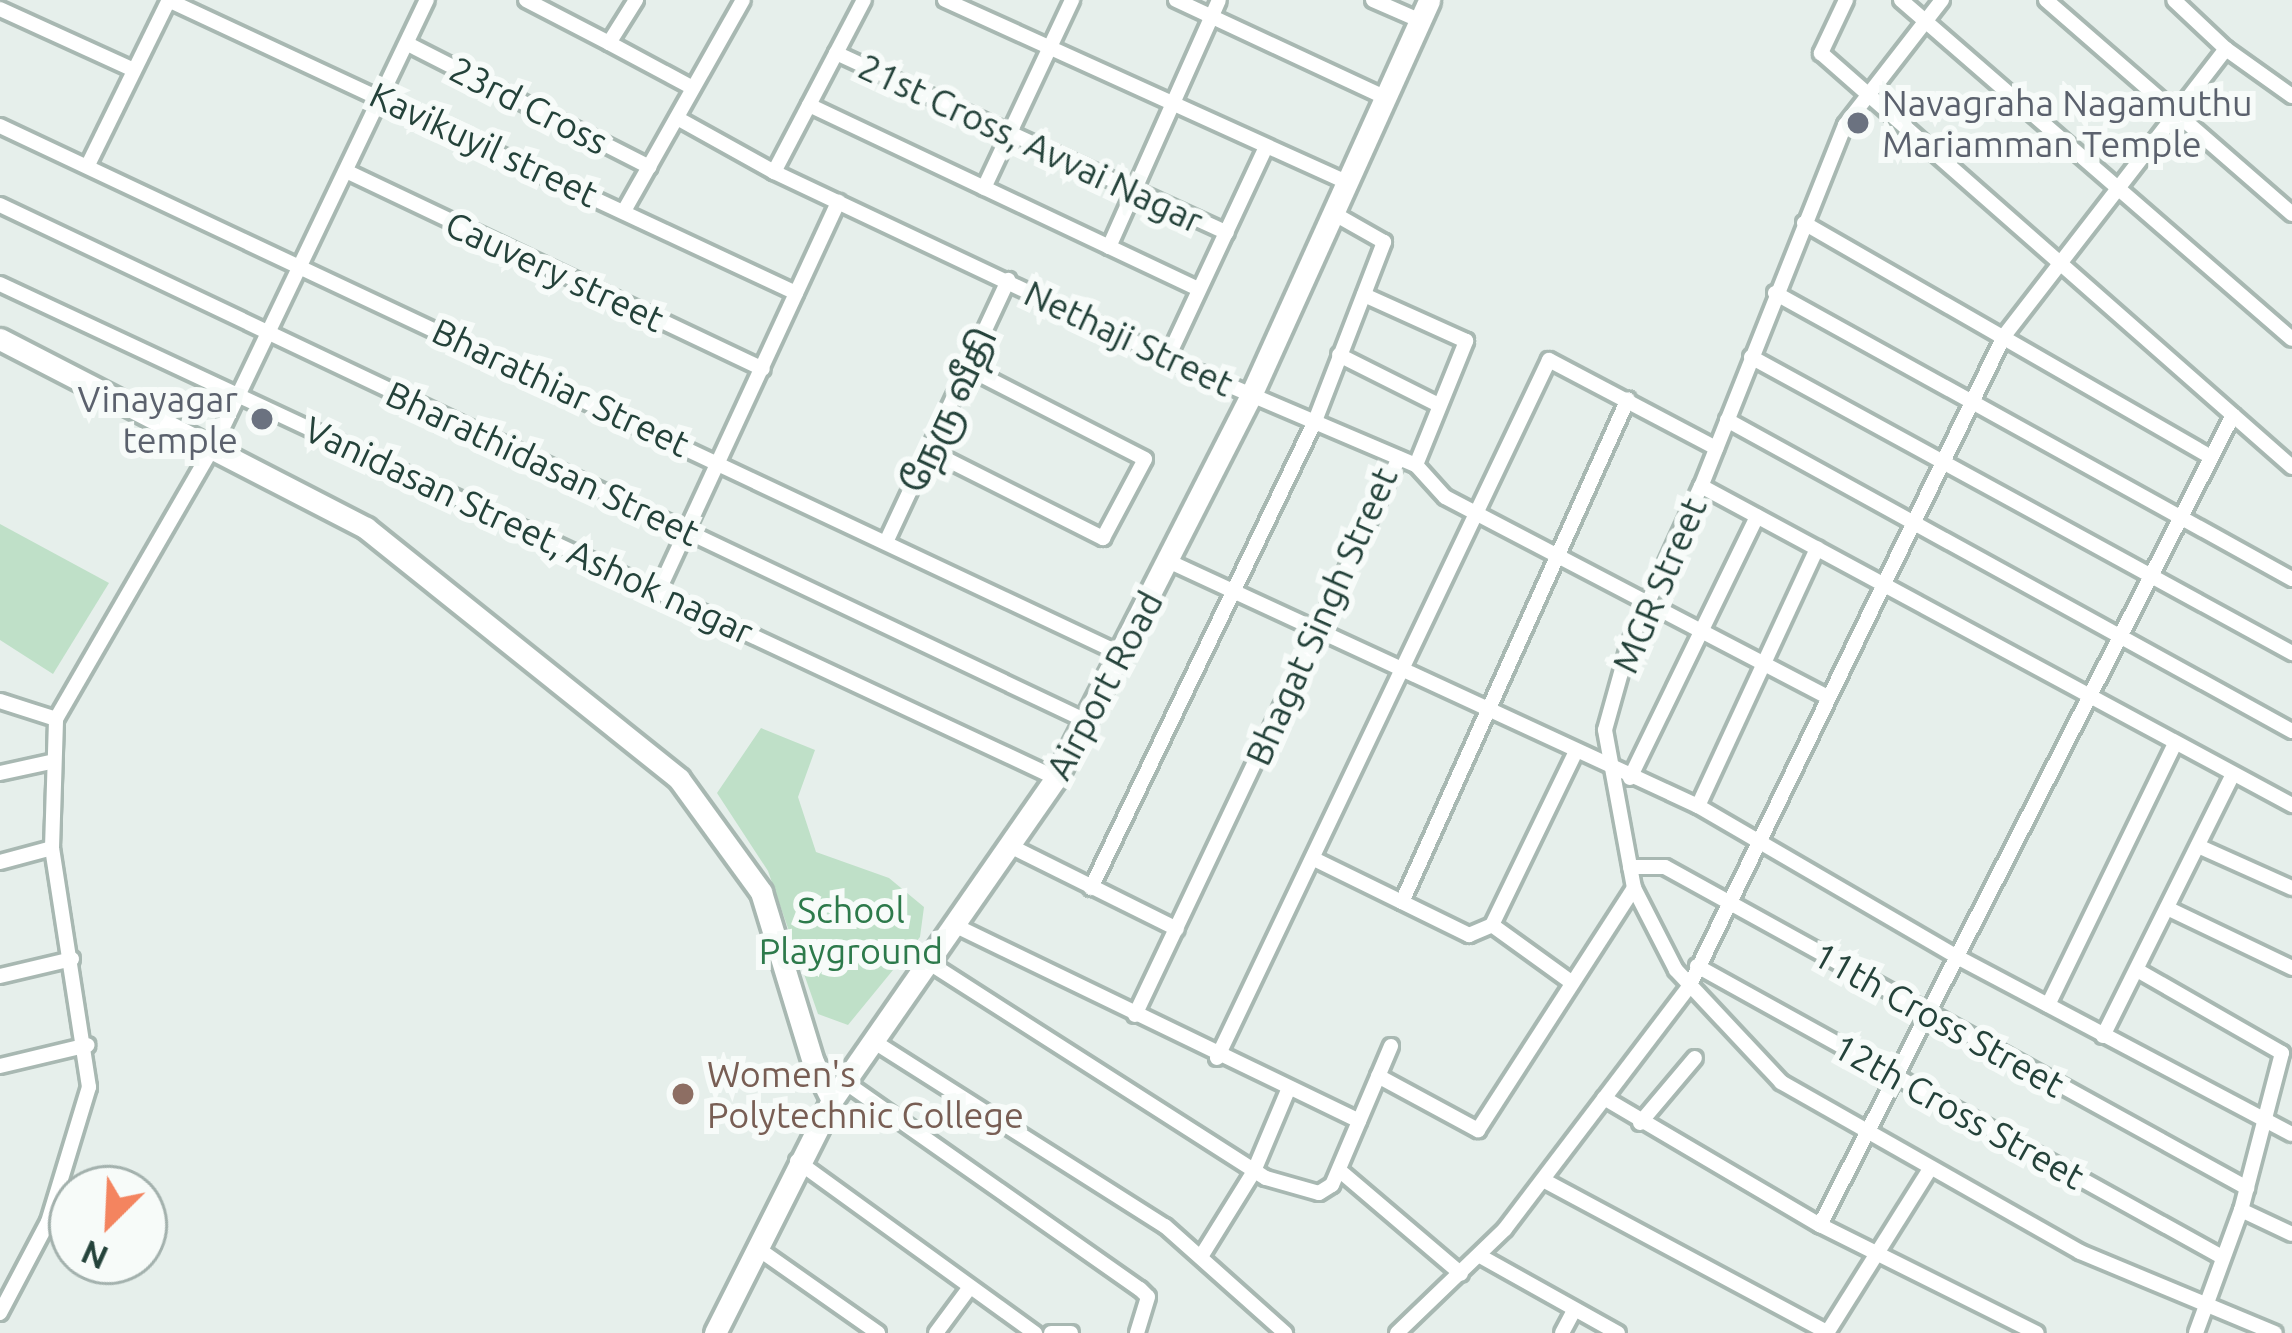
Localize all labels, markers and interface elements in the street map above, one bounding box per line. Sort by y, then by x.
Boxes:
street label: 21st Cross, Avvai Nagar [852,44,1210,242]
street label: 23rd Cross [443,47,615,163]
street label: Kavikuyil street [363,72,605,216]
place label: Navagraha Nagamuthu Mariamman Temple [1882,80,2253,165]
marker: Navagraha Nagamuthu Mariamman Temple [1845,110,1871,136]
street label: Cauvery street [439,202,671,340]
street label: Nethaji Street [1018,271,1240,405]
street label: Bharathiar Street [426,309,696,465]
street label: நேரு வீதி [891,321,1005,499]
street label: Bharathidasan Street [380,371,706,555]
place label: Vinayagar temple [78,376,238,461]
marker: Vinayagar temple [249,406,275,432]
street label: Vanidasan Street, Ashok nagar [298,407,760,653]
street label: Bhagat Singh Street [1236,460,1406,772]
street label: MGR Street [1603,491,1715,679]
street label: Airport Road [1036,584,1172,786]
park label: School Playground [759,887,943,972]
street label: 11th Cross Street [1806,932,2072,1106]
street label: 12th Cross Street [1826,1024,2092,1198]
place label: Women's Polytechnic College [707,1051,1024,1136]
marker: Women's Polytechnic College [670,1081,696,1107]
north arrow [48,1165,168,1285]
text: N [76,1234,113,1278]

